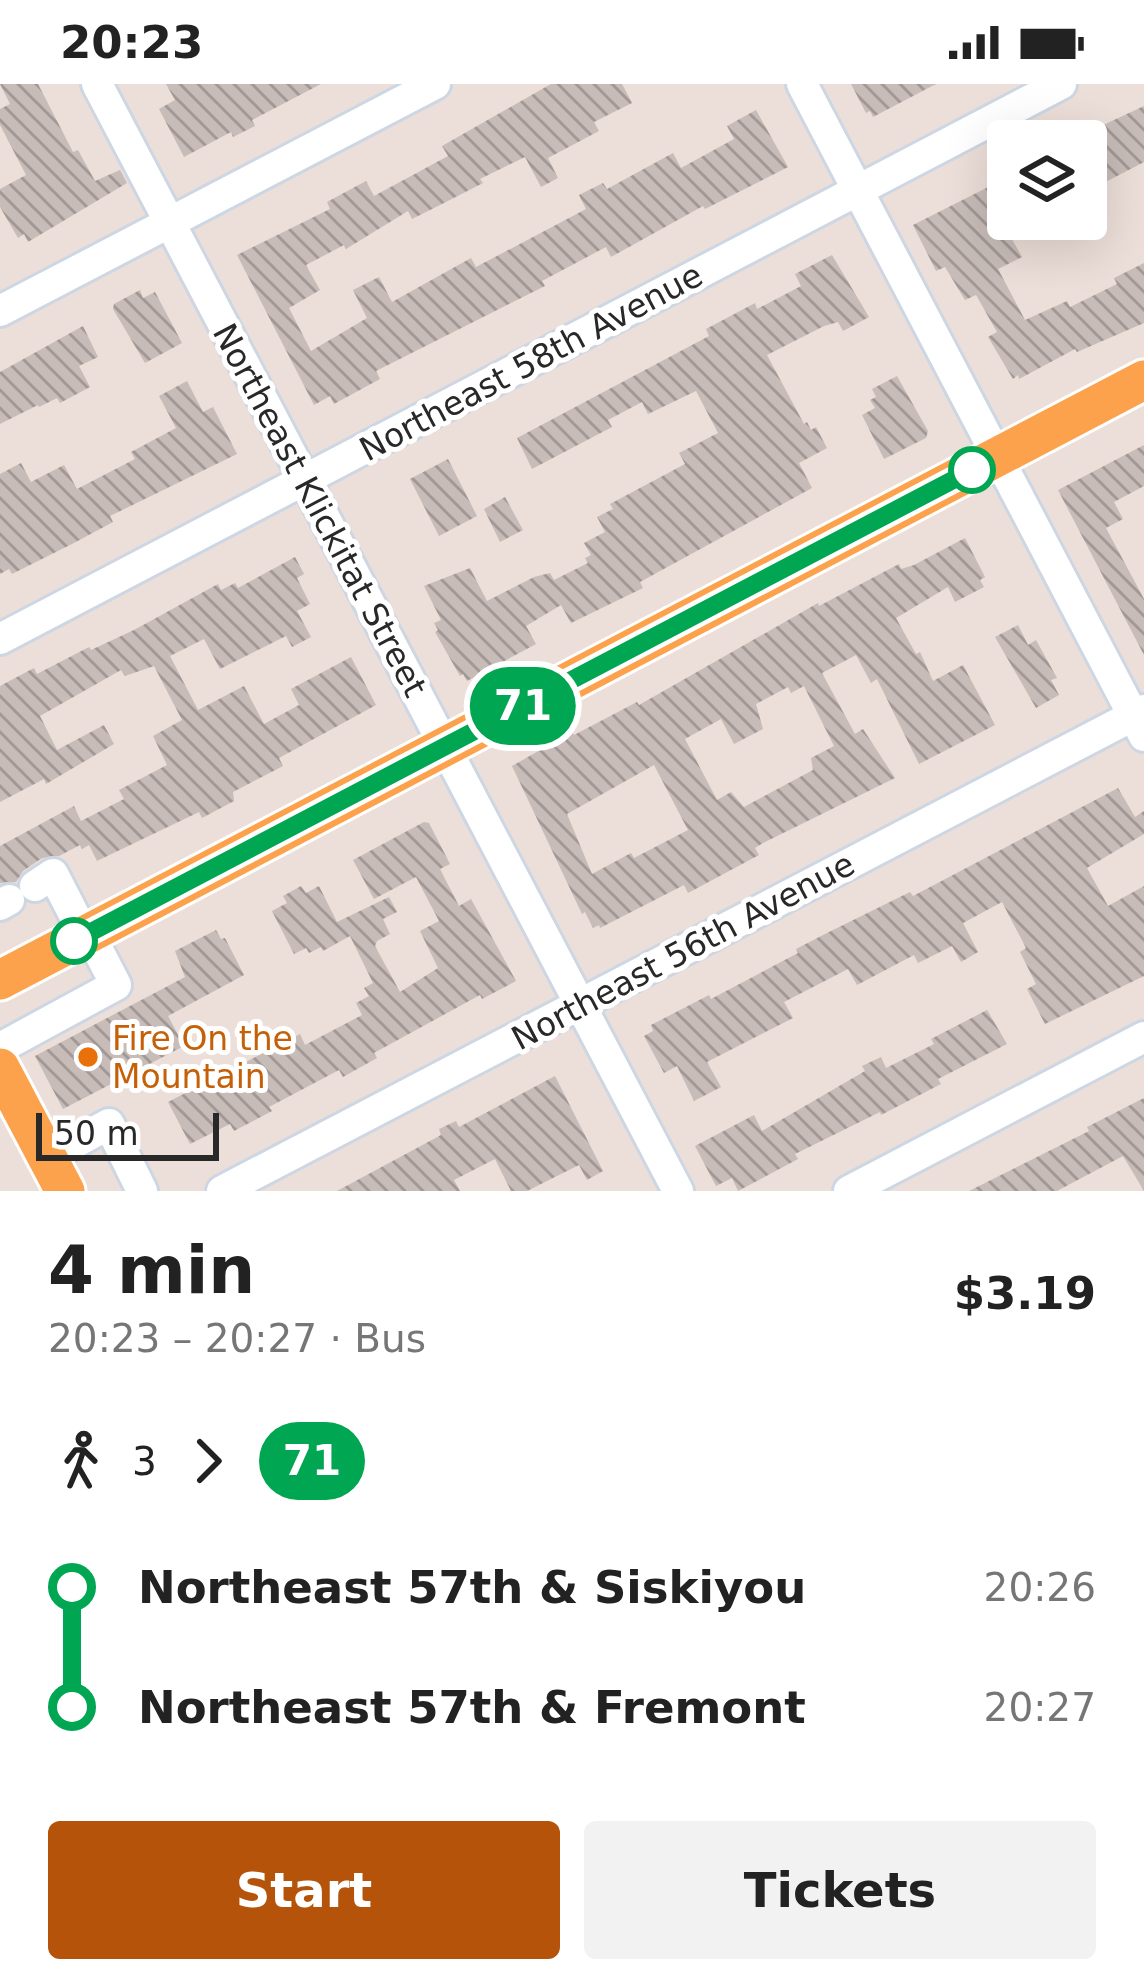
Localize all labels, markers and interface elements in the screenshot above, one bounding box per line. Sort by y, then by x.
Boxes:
text: 20:23 [60,16,203,69]
map controls [987,120,1107,240]
button: layers [987,120,1107,240]
street label: Northeast 58th Avenue [353,255,709,469]
street label: Northeast Klickitat Street [205,317,435,703]
unlabelled marker [950,448,994,492]
line badge: 71 [469,667,577,745]
text: 71 [494,681,552,730]
street label: Northeast 56th Avenue [505,844,861,1058]
unlabelled marker [52,919,96,963]
place label: Fire On the Mountain [112,1019,293,1096]
marker: Fire On the Mountain [75,1044,101,1070]
scale bar [36,1107,219,1160]
text: 50 m [54,1114,139,1153]
text: 4 min [48,1232,255,1309]
text: $3.19 [954,1267,1096,1320]
text: 20:23 – 20:27 · Bus [48,1316,426,1361]
icon: walk [48,1428,114,1494]
icon: forward [175,1428,241,1494]
text: 71 [283,1436,341,1485]
text: 3 [132,1439,157,1484]
text: Northeast 57th & Siskiyou [138,1561,806,1614]
text: 20:26 [984,1565,1096,1610]
text: Northeast 57th & Fremont [138,1681,806,1734]
text: 20:27 [984,1685,1096,1730]
button: Start [48,1821,560,1959]
button: Tickets [584,1821,1096,1959]

